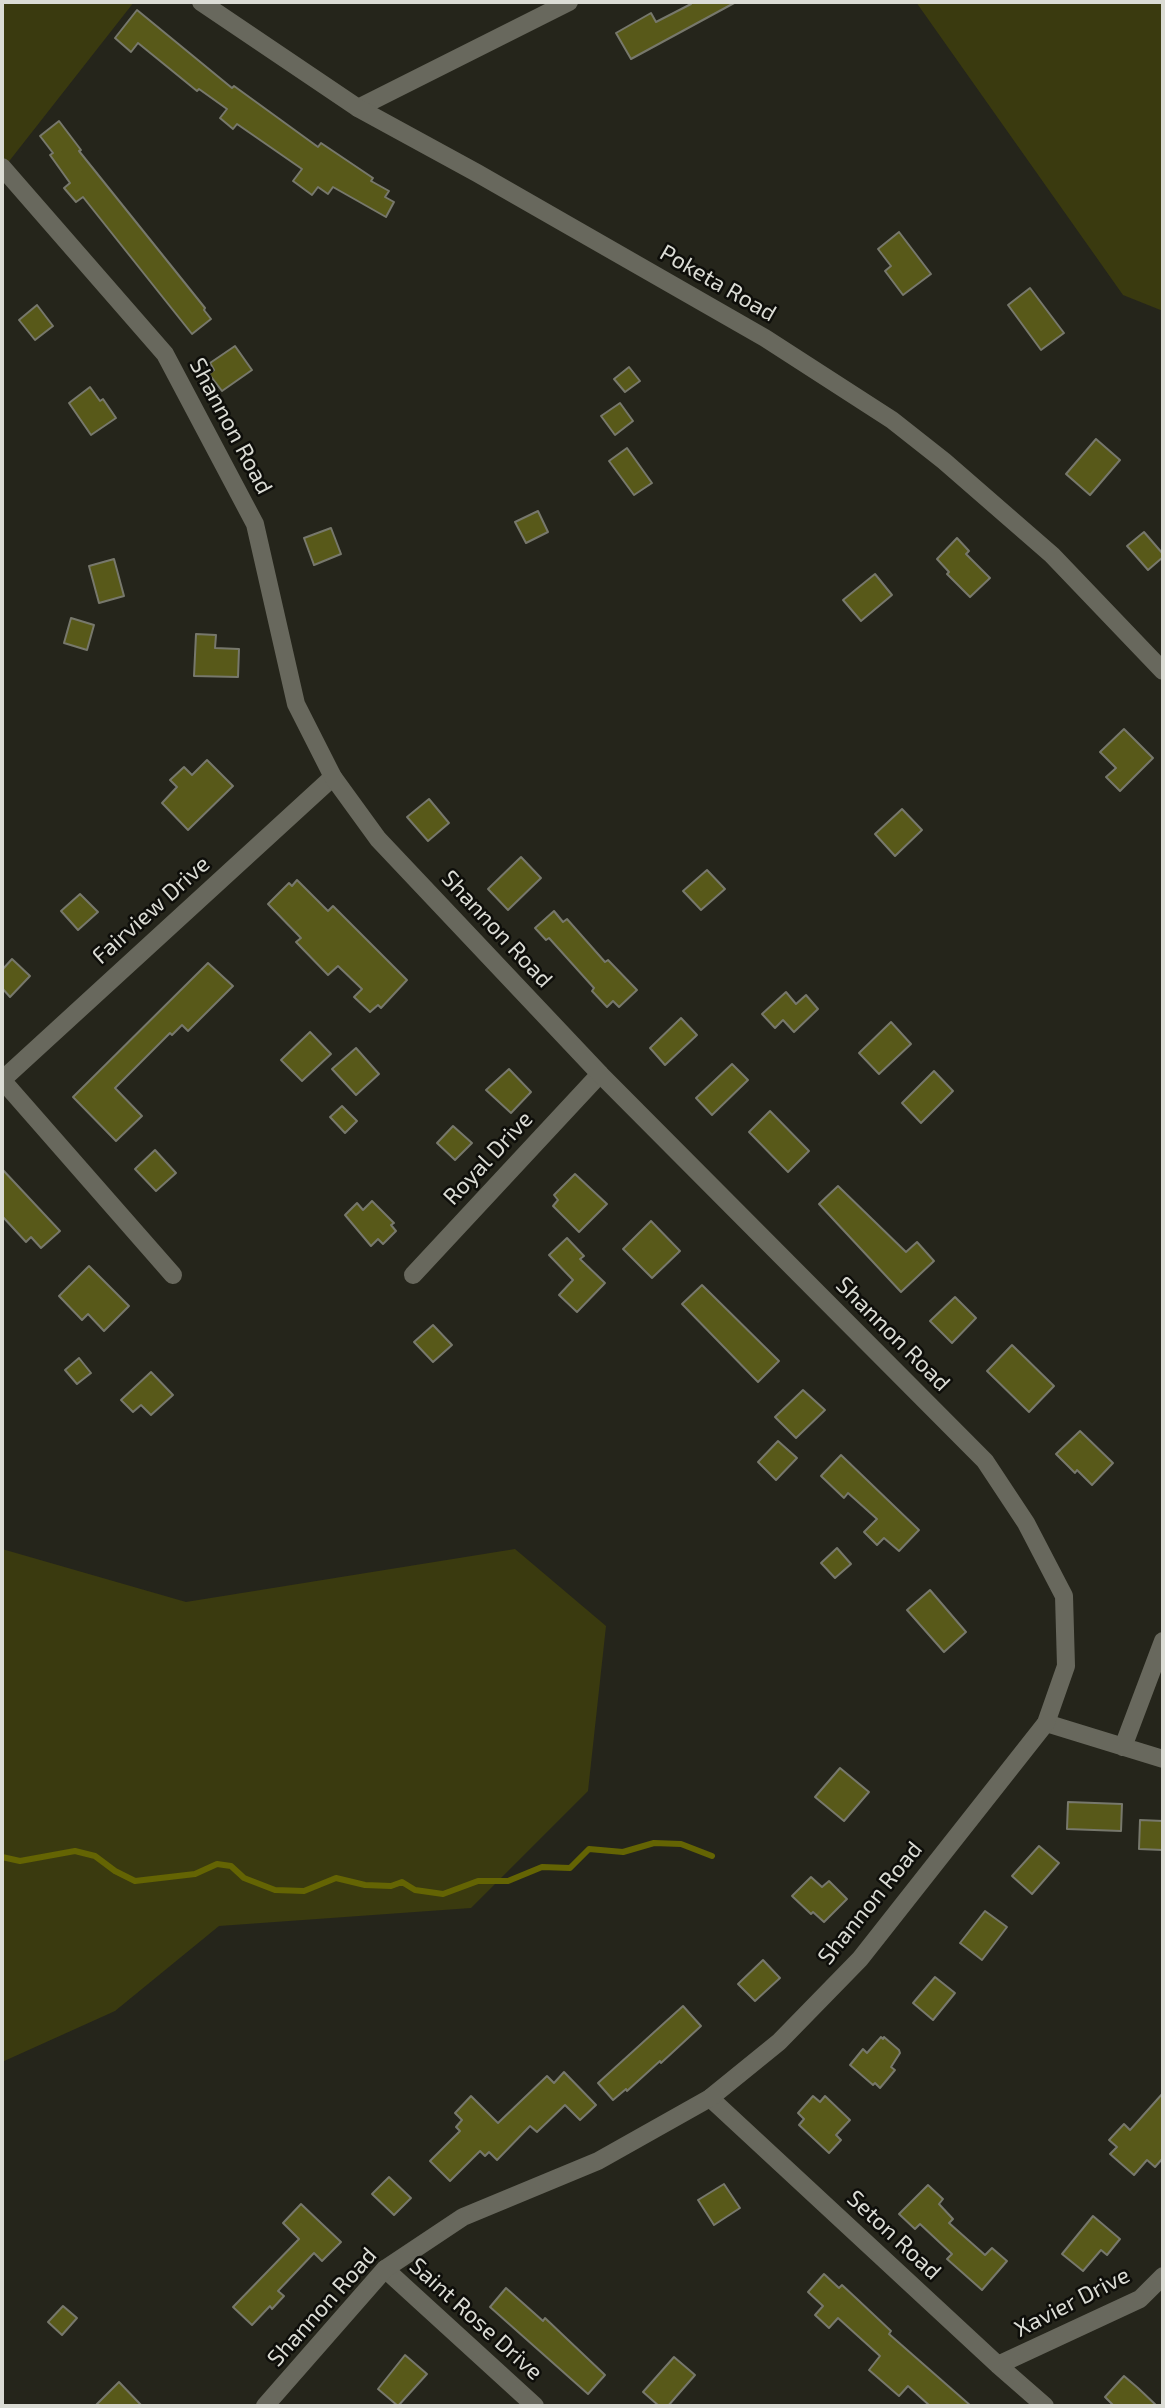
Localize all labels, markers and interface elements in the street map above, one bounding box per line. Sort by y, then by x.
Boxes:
street label: Poketa Road [655,239,781,327]
street label: Shannon Road [184,353,278,499]
street label: Fairview Drive [87,850,215,970]
street label: Shannon Road [436,865,558,993]
street label: Royal Drive [438,1105,538,1211]
street label: Shannon Road [830,1271,956,1397]
street label: Shannon Road [812,1836,928,1970]
street label: Seton Road [841,2184,947,2286]
street label: Shannon Road [262,2242,382,2372]
street label: Saint Rose Drive [404,2252,548,2386]
street label: Xavier Drive [1010,2261,1134,2343]

